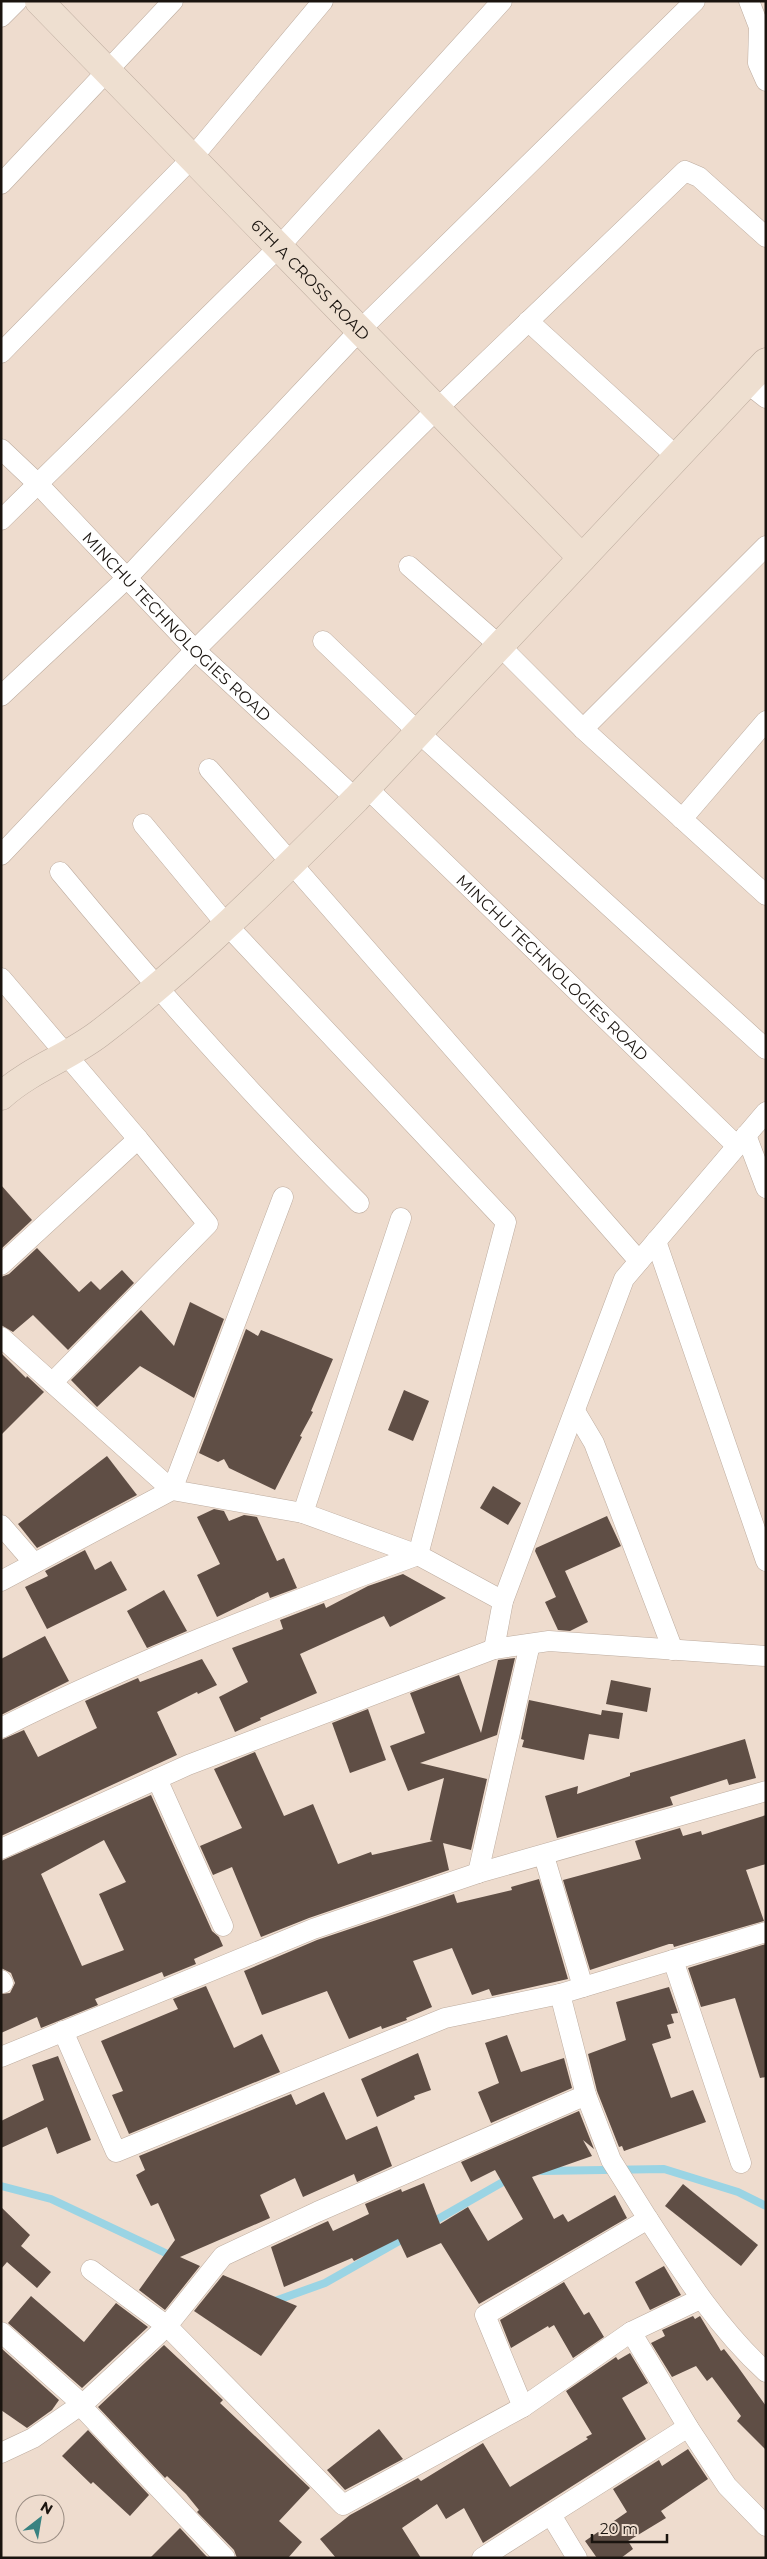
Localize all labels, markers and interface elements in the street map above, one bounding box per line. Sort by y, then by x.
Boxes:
street label: 6TH A CROSS ROAD [247,215,373,344]
street label: MINCHU TECHNOLOGIES ROAD [78,528,275,725]
street label: MINCHU TECHNOLOGIES ROAD [452,871,652,1065]
north arrow [15,2494,65,2544]
text: N [37,2497,56,2518]
scale bar [592,2512,667,2544]
text: 20 m [600,2519,638,2538]

